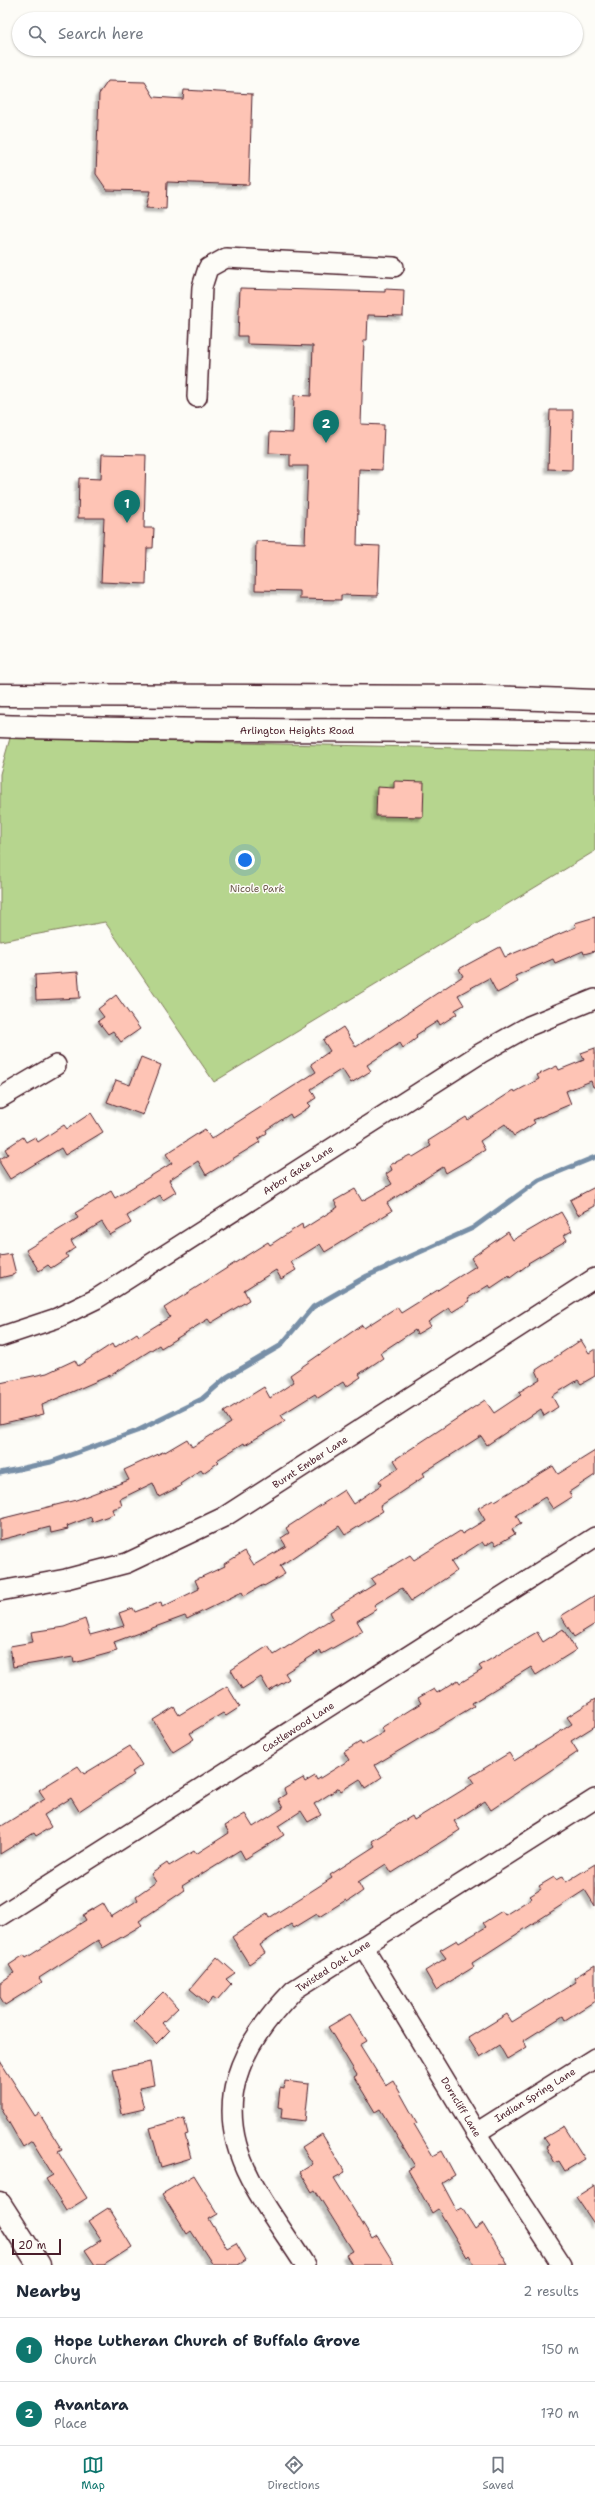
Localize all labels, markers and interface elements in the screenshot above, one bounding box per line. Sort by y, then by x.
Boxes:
search box [12,12,583,56]
icon: search [26,23,48,45]
text: Search here [58,24,144,44]
pin: 2 [313,410,339,443]
pin: 1 [114,490,140,523]
street label: Arlington Heights Road [240,724,355,737]
your location [235,850,255,870]
park label: Nicole Park [230,882,285,895]
street label: Arbor Gate Lane [260,1142,336,1198]
street label: Burnt Ember Lane [270,1433,350,1491]
street label: Castlewood Lane [259,1699,337,1755]
street label: Twisted Oak Lane [293,1937,373,1995]
street label: Indian Spring Lane [492,2065,578,2125]
street label: Dorncliff Lane [438,2075,484,2140]
scale bar [12,2237,61,2256]
text: 20 m [18,2238,46,2253]
text: Nearby [16,2280,81,2302]
text: 2 results [523,2283,579,2300]
text: Hope Lutheran Church of Buffalo Grove [54,2331,360,2351]
text: 1 [26,2341,32,2358]
text: 150 m [541,2341,579,2358]
text: Church [54,2351,97,2368]
text: Avantara [54,2395,129,2415]
text: 2 [24,2405,34,2422]
text: 170 m [541,2405,579,2422]
text: Place [54,2415,87,2432]
tab: Map [81,2454,105,2493]
tab: Directions [267,2454,320,2493]
tab: Saved [482,2454,514,2493]

